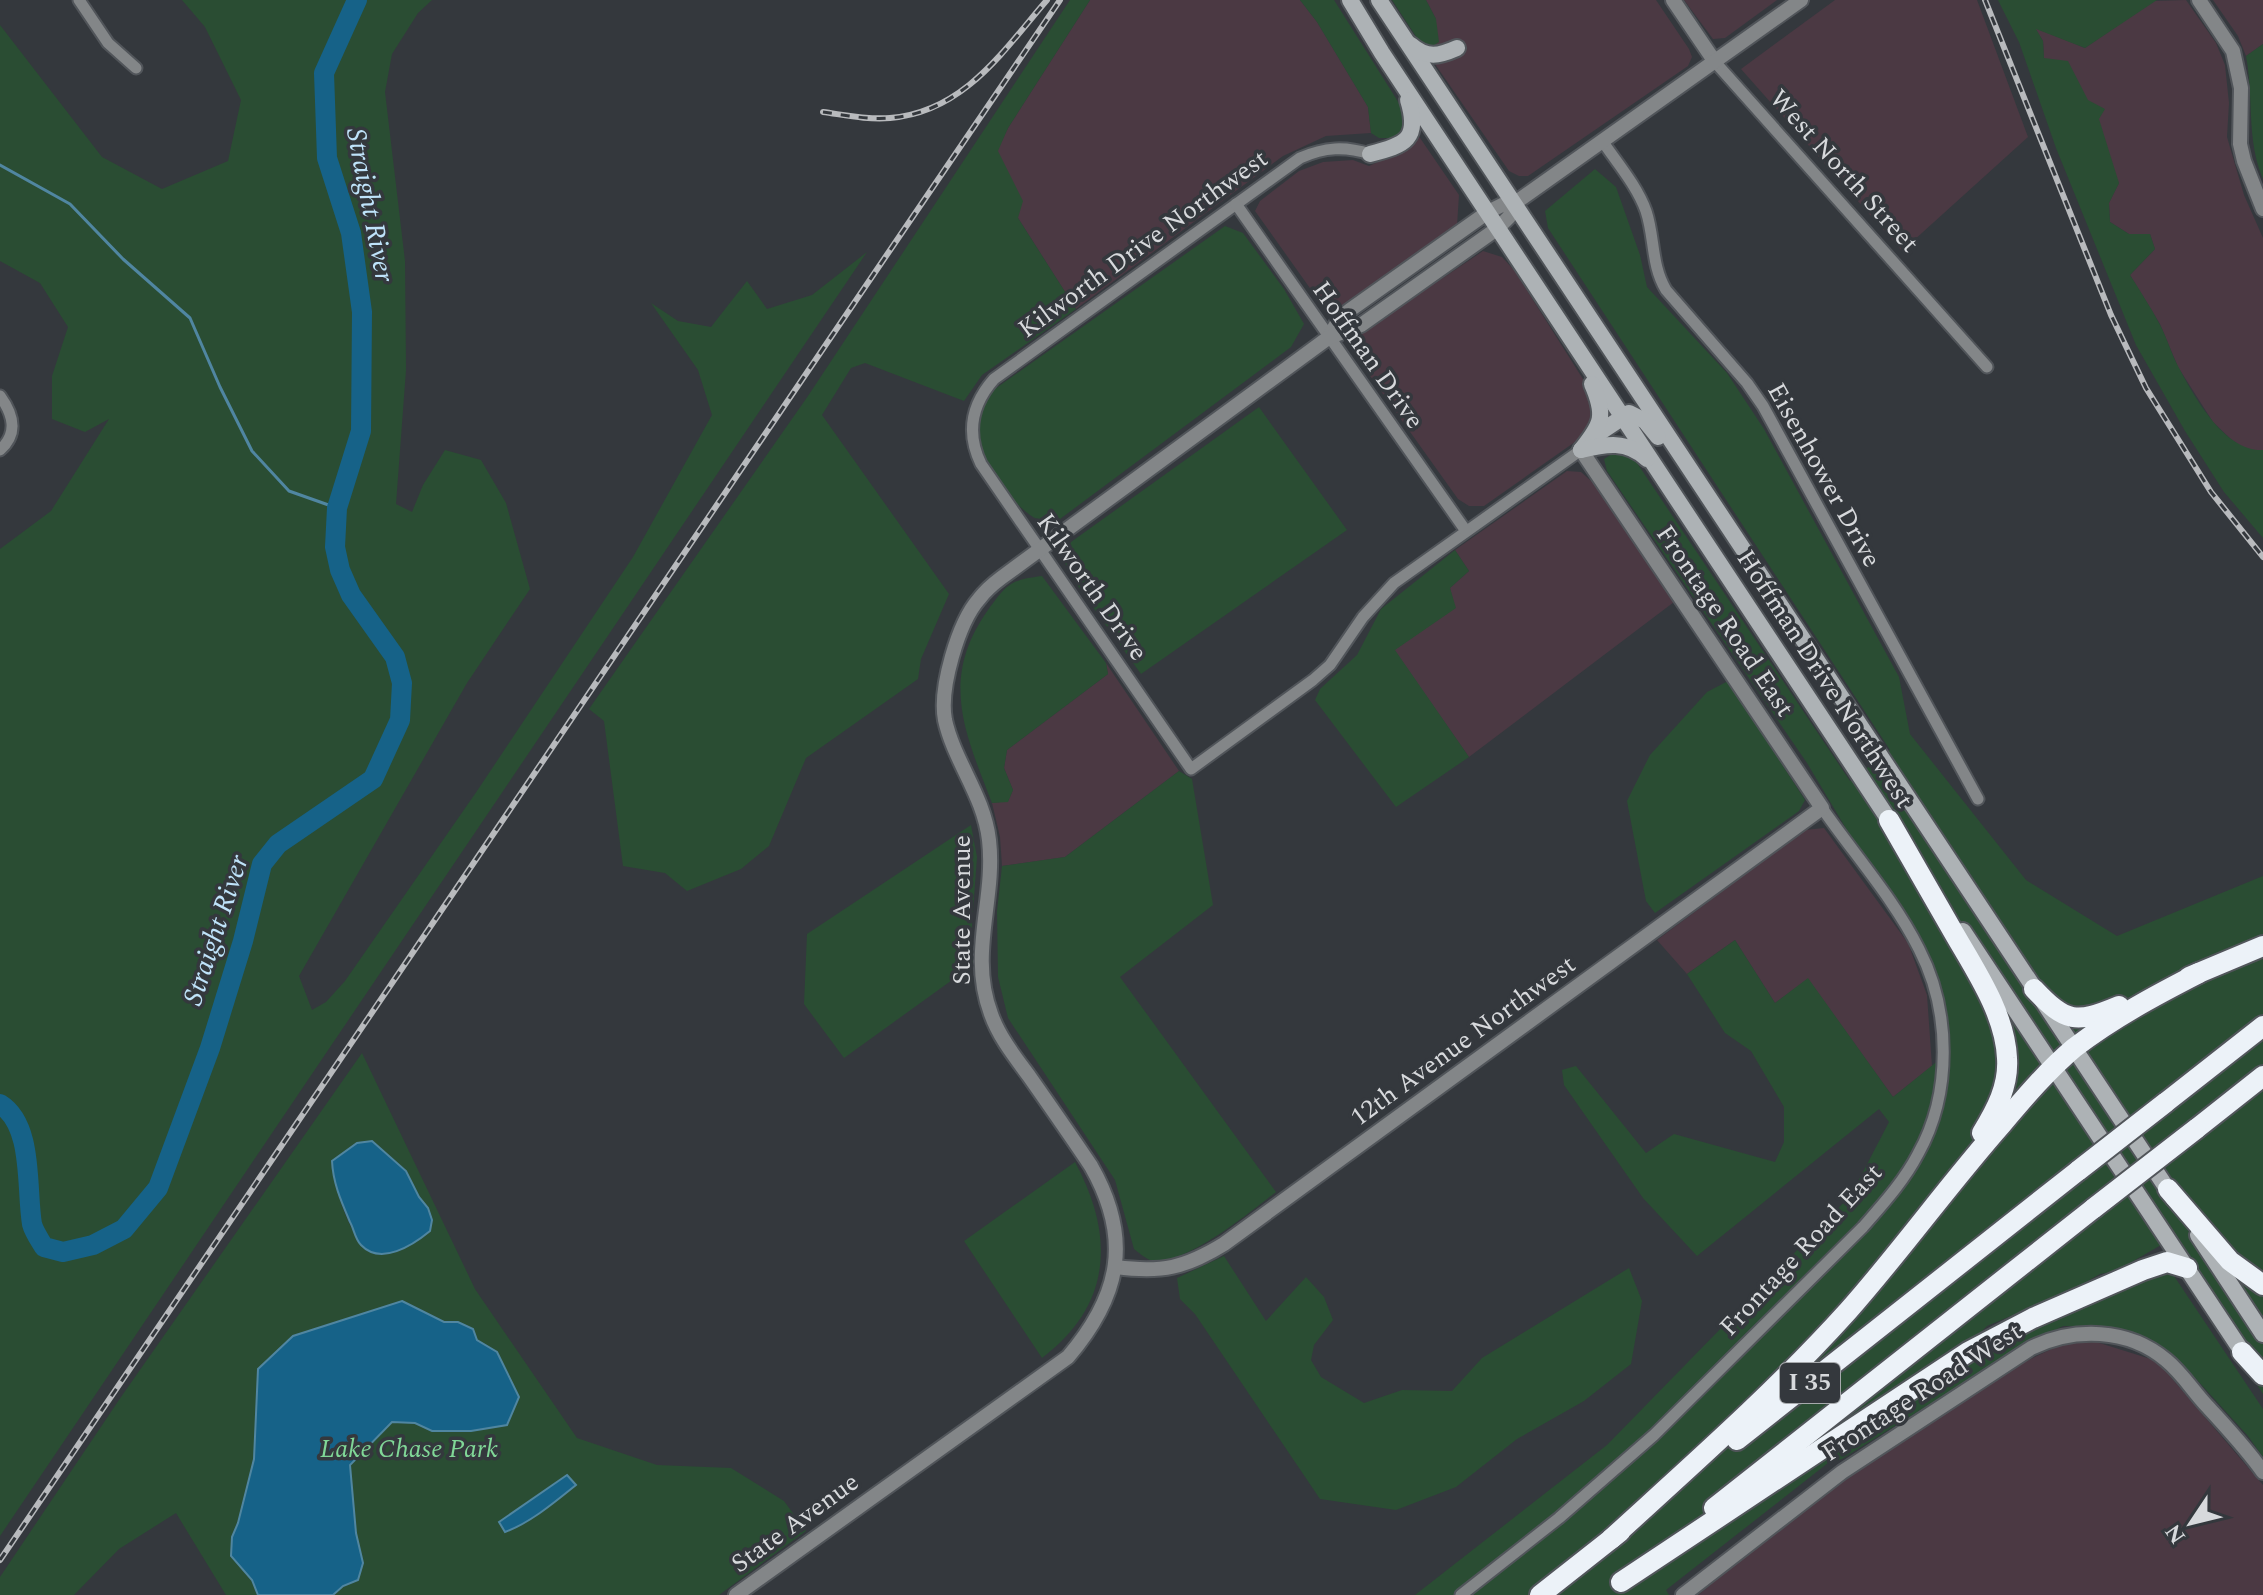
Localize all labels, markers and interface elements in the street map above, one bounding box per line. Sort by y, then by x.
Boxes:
street label: West North Street [1759,80,1929,262]
water label: Straight River [334,124,406,286]
street label: Kilworth Drive Northwest [1010,139,1276,349]
street label: Hoffman Drive [1302,273,1434,437]
street label: Eisenhower Drive [1757,375,1891,575]
street label: Kilworth Drive [1026,505,1158,669]
street label: Frontage Road East [1646,517,1804,725]
street label: Hoffman Drive Northwest [1726,542,1924,816]
street label: State Avenue [942,835,982,985]
water label: Straight River [171,849,261,1011]
street label: 12th Avenue Northwest [1342,945,1584,1137]
street label: Frontage Road East [1710,1154,1892,1346]
street label: Frontage Road West [1814,1312,2030,1472]
road number: I 35 [1780,1363,1840,1403]
park label: Lake Chase Park [320,1429,498,1469]
street label: State Avenue [723,1463,867,1583]
north arrow [2151,1483,2231,1563]
text: N [2157,1517,2195,1550]

